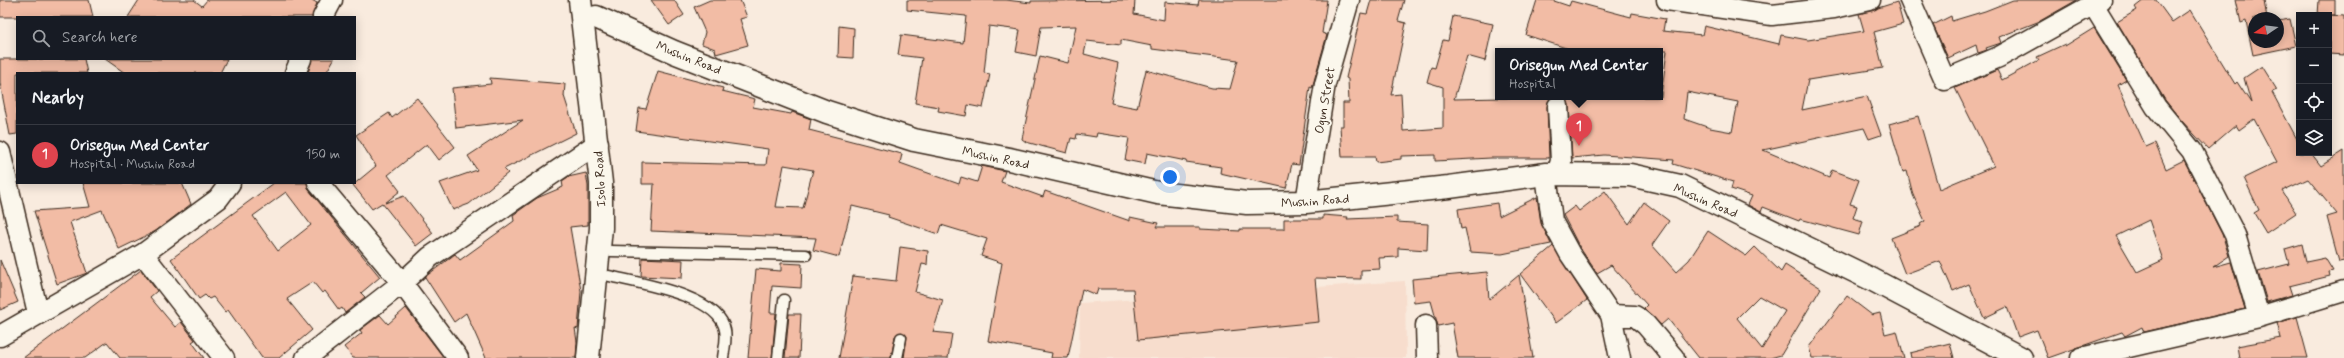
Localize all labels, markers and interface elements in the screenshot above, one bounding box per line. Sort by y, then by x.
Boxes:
north arrow [2248,12,2284,48]
map controls [2296,12,2332,156]
button: + [2296,12,2332,48]
search box [16,16,356,60]
icon: search [30,27,52,49]
text: Search here [62,28,138,48]
street label: Mushin Road [653,38,723,79]
popup [1495,48,1663,100]
button: − [2296,48,2332,84]
text: Orisegun Med Center [1509,56,1649,76]
street label: Ogun Street [1311,65,1340,135]
text: Hospital [1509,76,1556,93]
button: locate [2296,84,2332,120]
text: Nearby [32,87,84,109]
pin: 1 [1566,113,1592,146]
button: layers [2296,120,2332,156]
text: Orisegun Med Center [70,136,209,156]
street label: Mushin Road [960,143,1031,174]
text: 1 [42,146,48,163]
text: 150 m [306,146,340,163]
street label: Isolo Road [591,150,610,207]
text: Hospital · Mushin Road [70,156,195,173]
your location [1160,167,1180,187]
street label: Mushin Road [1671,180,1740,223]
street label: Mushin Road [1280,191,1350,212]

